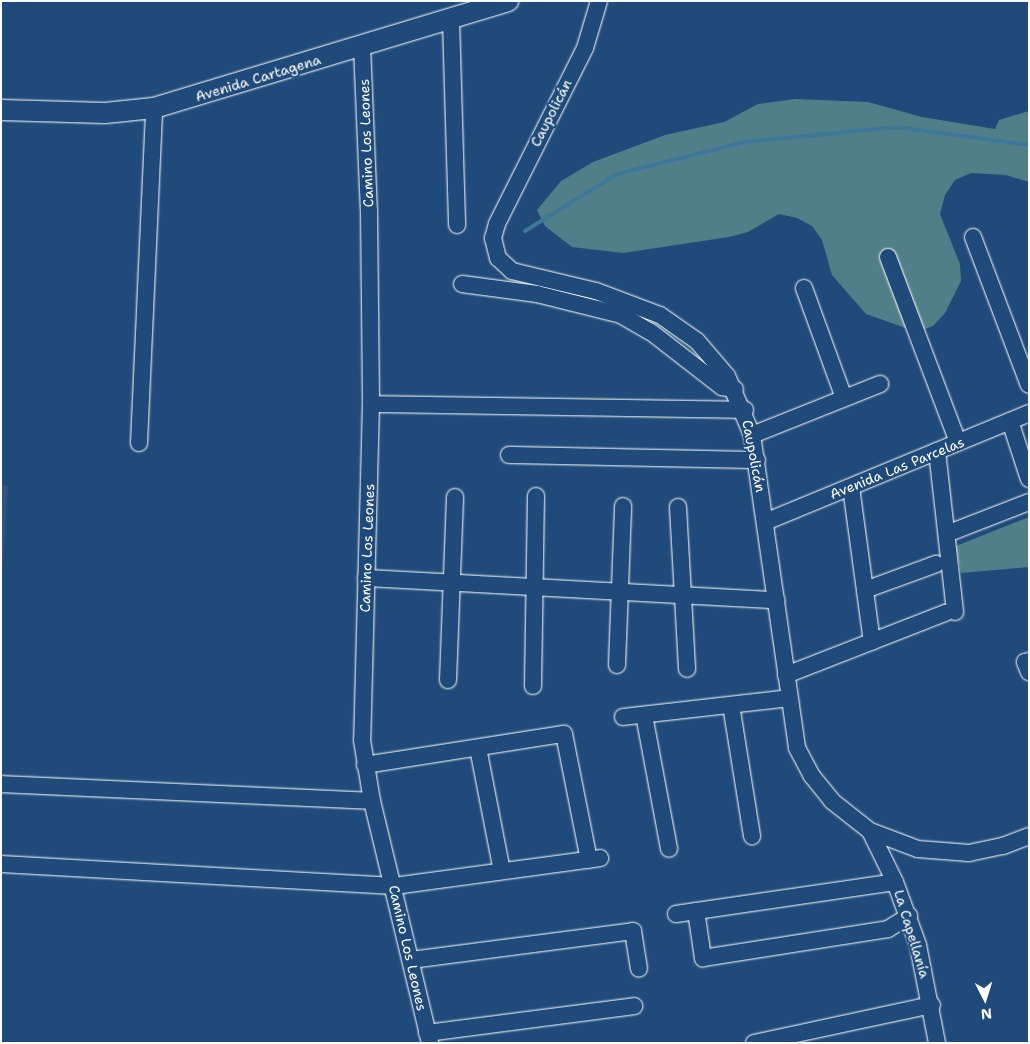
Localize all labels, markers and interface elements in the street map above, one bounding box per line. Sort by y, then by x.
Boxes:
street label: Avenida Cartagena [193,51,323,105]
street label: Caupolicán [527,77,575,149]
street label: Camino Los Leones [355,78,377,208]
street label: Caupolicán [739,418,769,494]
street label: Avenida Las Parcelas [827,433,967,503]
street label: Camino Los Leones [356,483,378,613]
street label: Camino Los Leones [385,883,431,1013]
street label: La Capellanía [891,888,933,980]
north arrow [960,974,1010,1024]
text: N [980,1004,993,1023]

